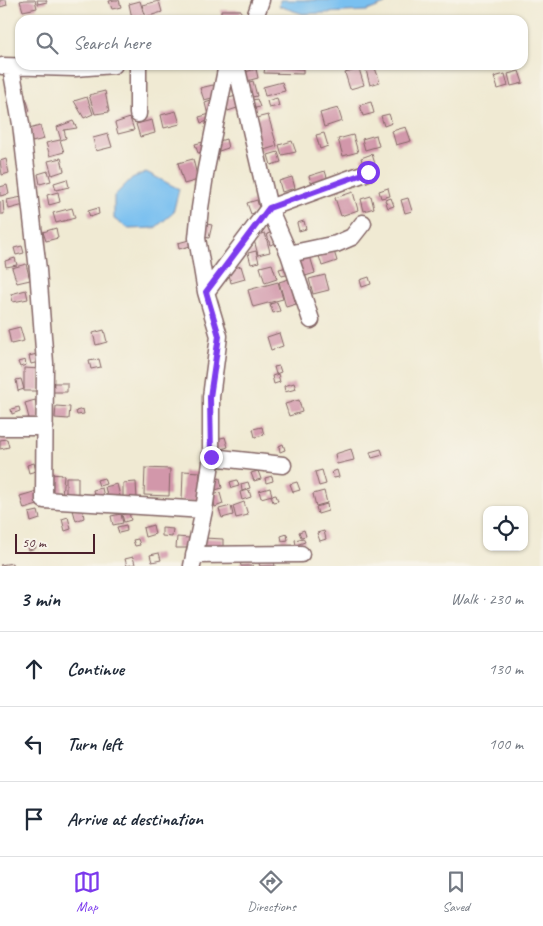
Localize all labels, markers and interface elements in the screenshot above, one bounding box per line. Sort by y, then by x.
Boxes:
search box [15,15,528,70]
icon: search [33,29,61,57]
text: Search here [73,31,150,55]
route start [357,161,380,184]
route end [200,446,223,469]
map controls [483,506,528,551]
button: locate [483,506,528,551]
scale bar [15,531,95,554]
text: 50 m [22,534,46,551]
text: 3 min [20,586,60,612]
text: Walk · 230 m [451,589,523,609]
icon: ahead [20,655,48,683]
text: Continue [67,657,124,681]
text: 130 m [489,659,523,679]
icon: left [20,730,48,758]
text: Turn left [67,732,122,756]
text: 100 m [489,734,523,754]
icon: arrive [20,805,48,833]
text: Arrive at destination [67,807,203,831]
tab: Map [73,868,101,915]
tab: Directions [247,868,296,915]
tab: Saved [442,868,470,915]

